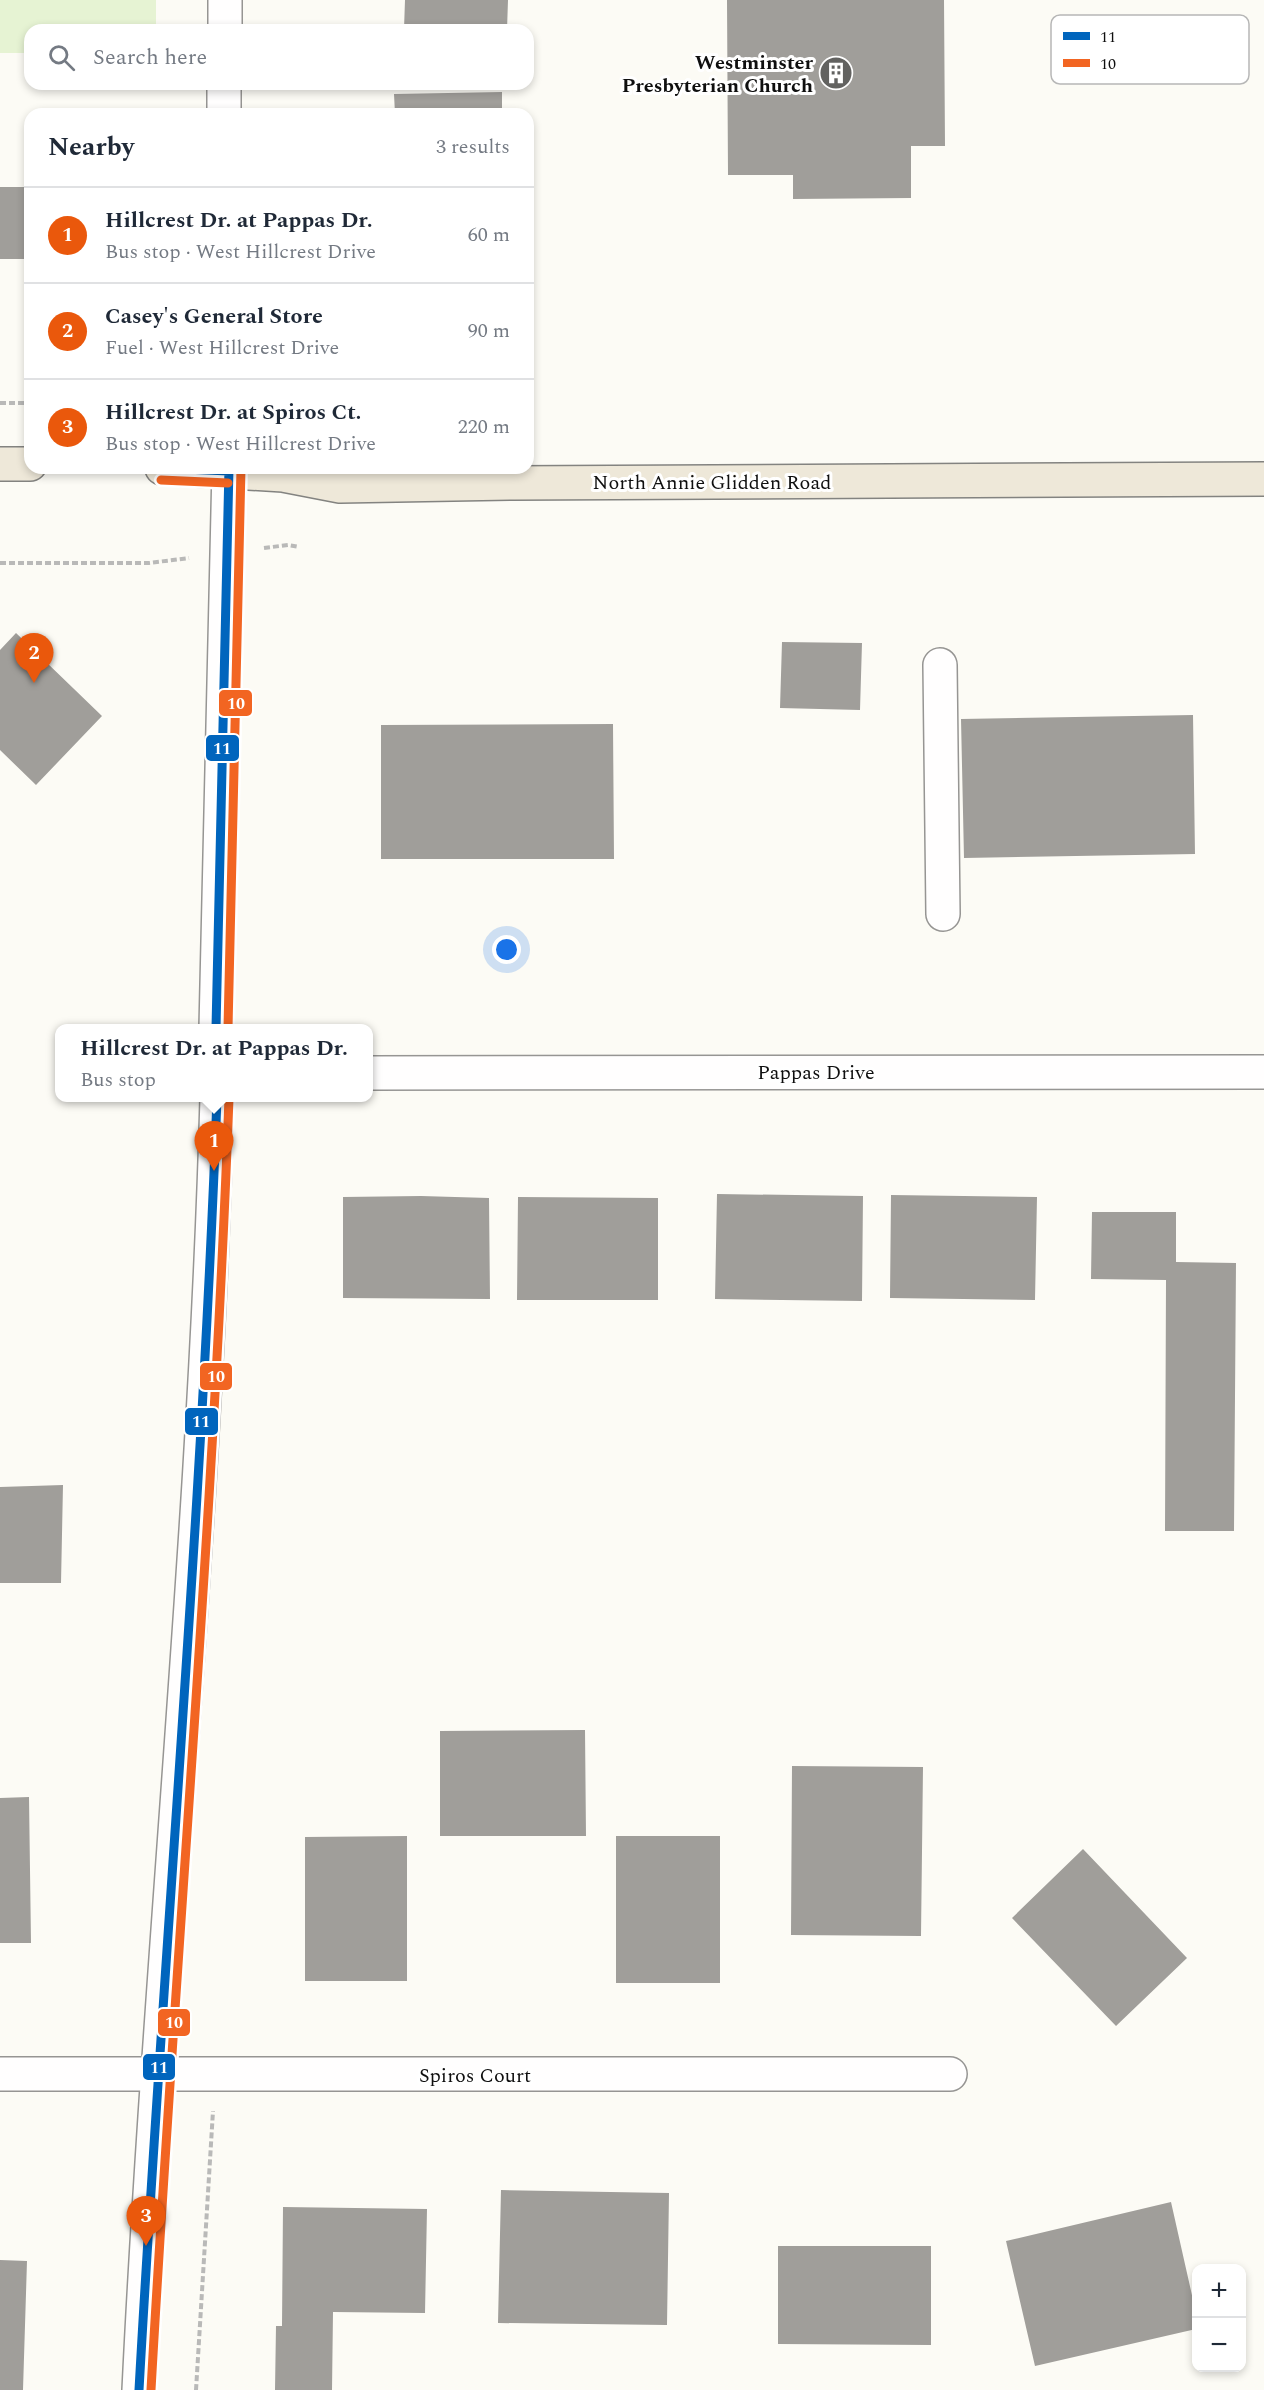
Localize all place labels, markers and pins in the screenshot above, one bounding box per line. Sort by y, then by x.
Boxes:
place label: Westminster Presbyterian Church [622,48,813,101]
building icon: Westminster Presbyterian Church [818,55,854,91]
pin: 2 [15,634,54,683]
pin: 1 [194,1122,234,1171]
pin: 3 [126,2196,166,2246]

